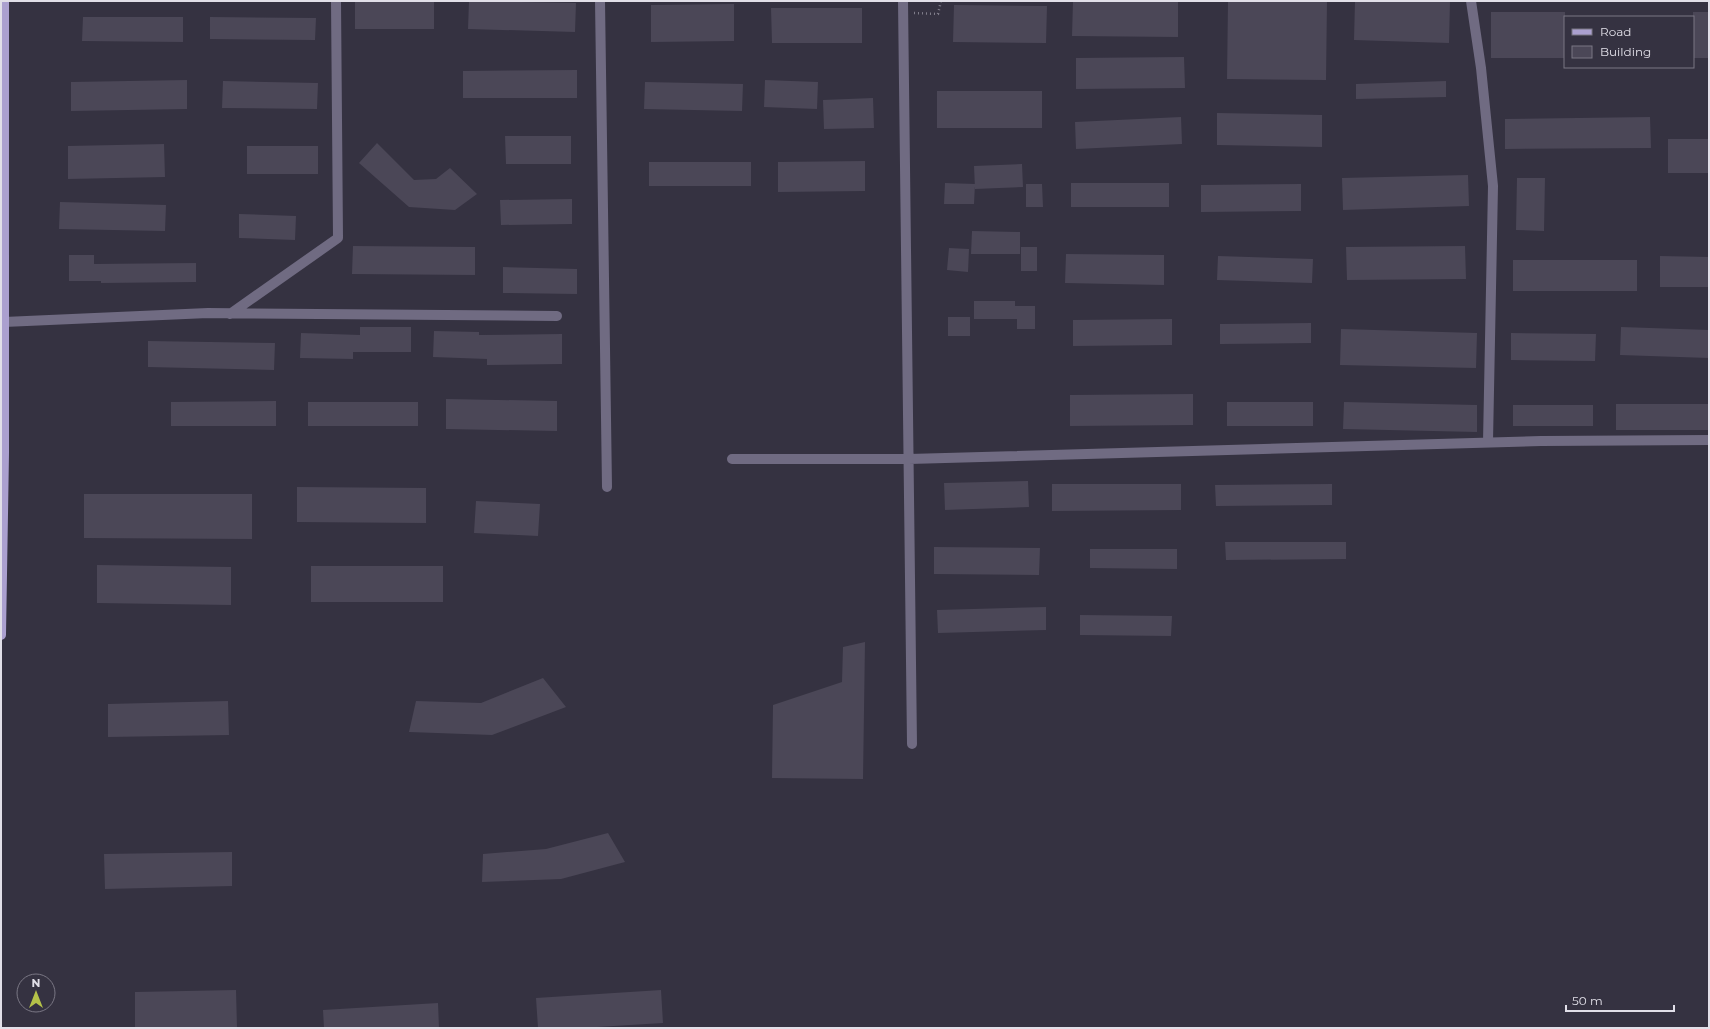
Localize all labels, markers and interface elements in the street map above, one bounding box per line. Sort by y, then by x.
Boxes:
legend [1564,16,1694,68]
text: Road [1600,24,1631,39]
text: Building [1600,44,1651,59]
north arrow [16,973,56,1013]
text: N [32,976,40,990]
scale bar [1566,987,1674,1013]
text: 50 m [1572,993,1603,1008]

